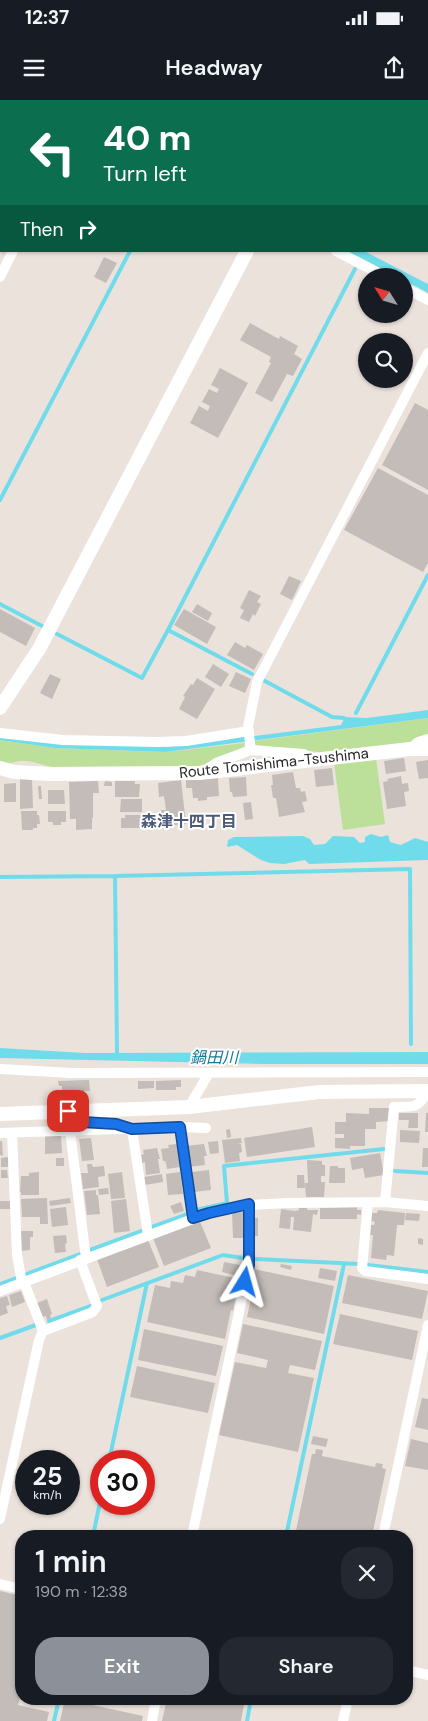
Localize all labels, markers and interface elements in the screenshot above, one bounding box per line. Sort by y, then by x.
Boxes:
text: 12:37 [25,5,69,30]
text: Headway [165,53,263,82]
icon: menu [20,54,48,82]
icon: share [380,54,408,82]
text: 40 m [103,115,192,161]
icon: left [20,120,85,185]
text: Turn left [103,159,187,188]
icon: right [73,215,101,243]
text: Then [20,217,63,242]
north arrow [358,268,412,322]
map controls [358,268,413,388]
button: search [358,333,413,388]
street label: Route Tomishima-Tsushima [178,743,370,783]
district label: 森津十四丁目 [141,811,237,832]
water label: 鍋田川 [190,1047,240,1068]
pin [47,1090,89,1132]
icon: arrive [54,1097,82,1125]
position arrow [218,1255,270,1307]
speed limit sign: 30 [90,1450,155,1515]
text: 25 [33,1460,62,1493]
text: km/h [33,1487,62,1503]
text: 1 min [35,1542,107,1581]
button: close [341,1547,393,1599]
text: 190 m · 12:38 [35,1581,128,1602]
button: Exit [35,1637,209,1695]
button: Share [219,1637,393,1695]

